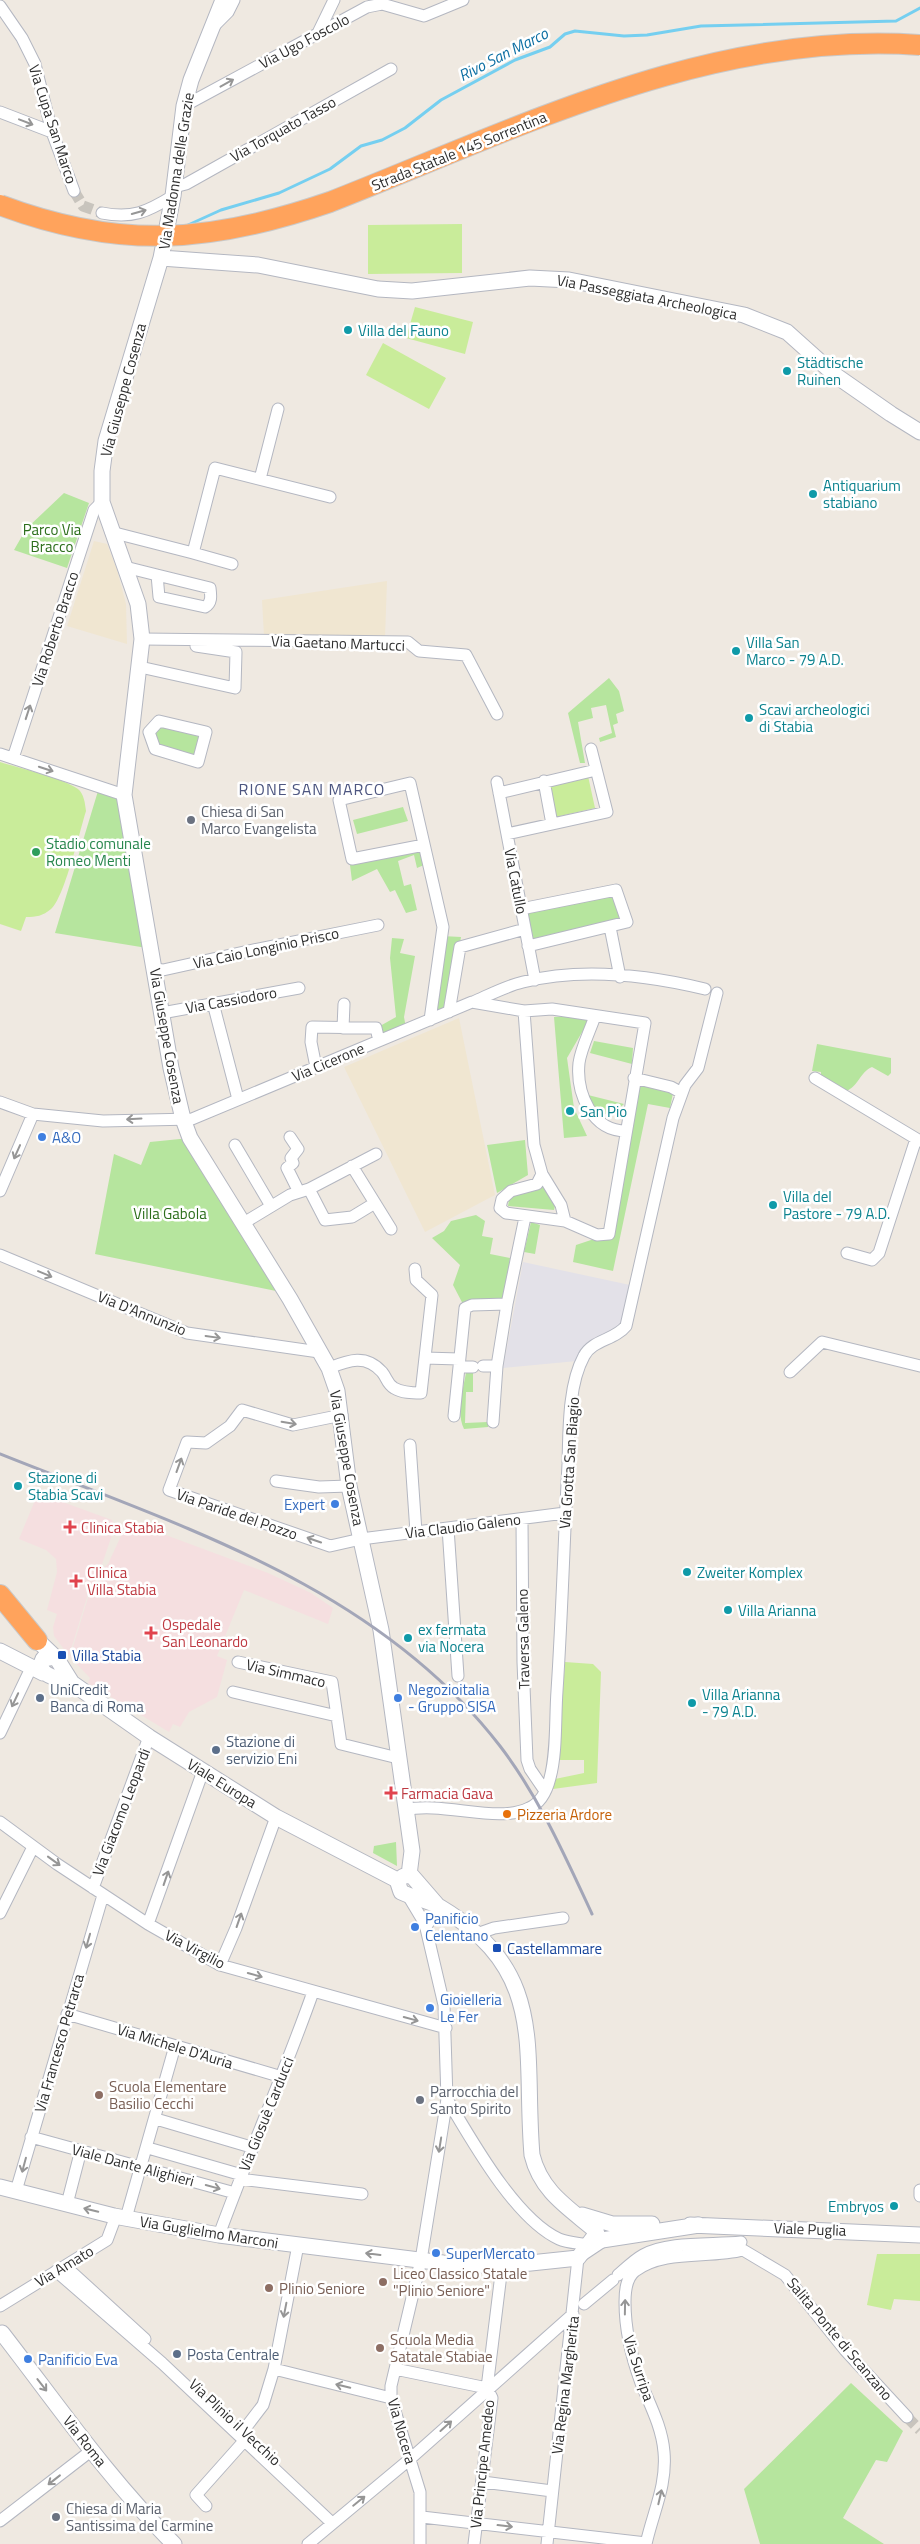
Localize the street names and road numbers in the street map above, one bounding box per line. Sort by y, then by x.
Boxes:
street label: Via Ugo Foscolo [255,7,353,75]
street label: Via Cupa San Marco [23,61,83,187]
street label: Via Torquato Tasso [226,90,340,168]
street label: Via Madonna delle Grazie [152,91,200,251]
street label: Strada Statale 145 Sorrentina [368,105,550,197]
street label: Via Passeggiata Archeologica [555,268,740,326]
street label: Via Giuseppe Cosenza [94,320,152,459]
street label: Via Roberto Bracco [26,568,84,690]
street label: Via Gaetano Martucci [271,629,405,657]
street label: Via Catullo [498,846,534,916]
street label: Via Caio Longinio Prisco [191,921,341,975]
street label: Via Giuseppe Cosenza [144,966,190,1106]
street label: Via Cassiodoro [183,981,279,1019]
street label: Via Cicerone [288,1036,368,1088]
street label: Via D'Annunzio [94,1285,190,1341]
street label: Via Giuseppe Cosenza [324,1388,370,1528]
street label: Via Grotta San Biagio [553,1396,585,1530]
street label: Via Paride del Pozzo [173,1482,301,1546]
street label: Via Claudio Galeno [404,1507,522,1544]
street label: Traversa Galeno [511,1588,535,1690]
street label: Via Simmaco [244,1653,328,1693]
street label: Via Giacomo Leopardi [86,1745,156,1879]
street label: Viale Europa [183,1752,262,1814]
street label: Via Virgilio [161,1923,229,1975]
street label: Via Francesco Petrarca [28,1971,90,2115]
street label: Via Michele D'Auria [114,2017,236,2075]
street label: Via Giosuè Carducci [232,2053,300,2175]
street label: Viale Dante Alighieri [69,2138,197,2192]
street label: Via Guglielmo Marconi [138,2210,280,2254]
street label: Viale Puglia [773,2216,847,2242]
street label: Via Amato [30,2239,98,2293]
street label: Salita Ponte di Scanzano [782,2272,898,2406]
street label: Via Regina Margherita [545,2314,585,2455]
street label: Via Surripa [618,2332,661,2404]
street label: Via Plinio il Vecchio [184,2373,286,2471]
street label: Via Nocera [382,2395,422,2467]
street label: Via Principe Amedeo [464,2398,500,2530]
street label: Via Roma [57,2410,113,2472]

